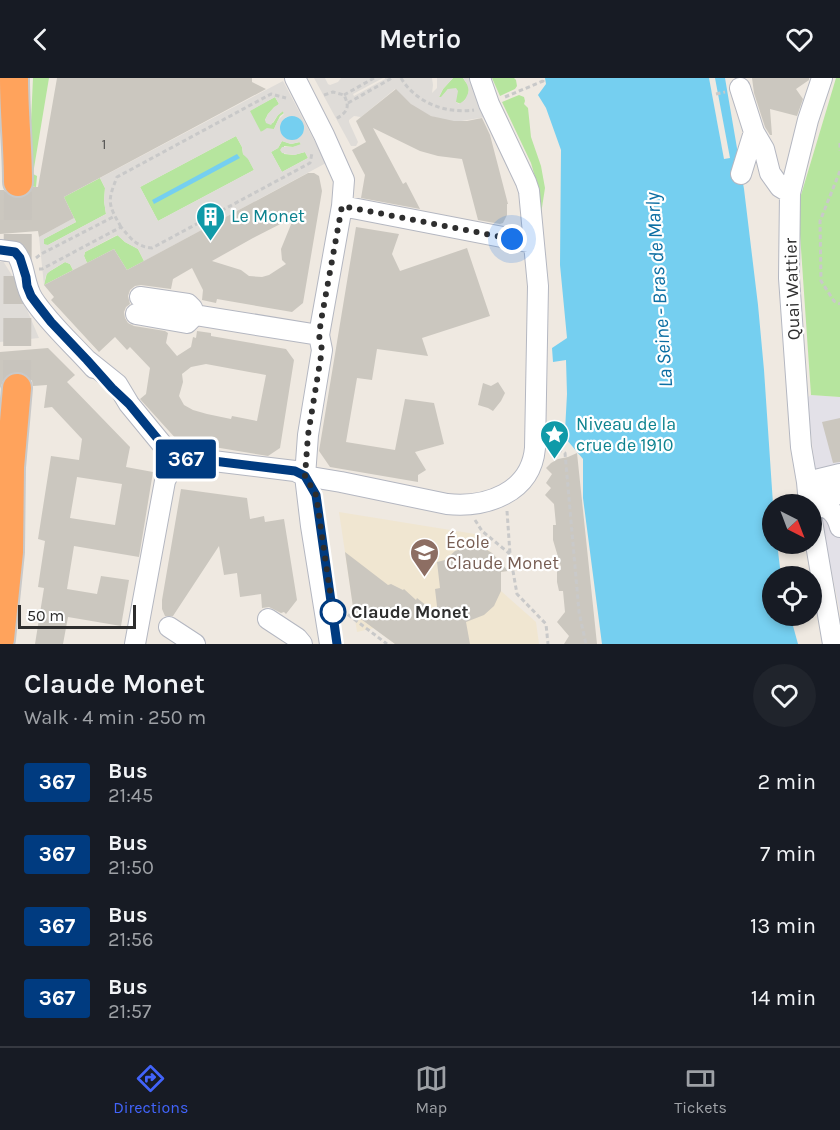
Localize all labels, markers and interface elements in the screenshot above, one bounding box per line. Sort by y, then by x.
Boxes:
icon: back [24,23,57,56]
text: Metrio [379,23,461,55]
icon: heart [783,23,816,56]
house number: 1 [102,135,106,153]
water label: La Seine - Bras de Marly [641,190,677,388]
building icon: Le Monet [194,200,226,242]
place label: Le Monet [231,205,305,227]
your location [497,224,527,254]
street label: Quai Wattier [779,237,805,340]
place label: Niveau de la crue de 1910 [576,413,676,456]
place icon: Niveau de la crue de 1910 [539,418,571,460]
line badge: 367 [152,440,220,478]
text: 367 [168,447,204,471]
north arrow [762,494,822,554]
map controls [762,494,822,626]
place label: École Claude Monet [446,530,559,574]
school or university icon: École Claude Monet [409,536,441,578]
button: locate [762,566,822,626]
marker: Claude Monet [320,599,346,625]
place label: Claude Monet [351,601,469,623]
scale bar [18,602,136,630]
text: 50 m [27,606,64,625]
button: heart [753,664,816,727]
text: Claude Monet [24,667,205,700]
text: Walk · 4 min · 250 m [24,706,206,729]
text: Bus [108,758,148,784]
text: 2 min [758,769,816,795]
text: 367 [39,770,75,794]
text: 21:45 [108,784,153,807]
text: Bus [108,830,148,856]
text: 7 min [760,841,816,867]
text: 367 [39,842,75,866]
text: 21:50 [108,856,154,879]
text: Bus [108,902,148,928]
text: 13 min [750,913,816,939]
text: 367 [39,914,75,938]
text: 21:56 [108,928,154,951]
text: Bus [108,974,148,1000]
text: 14 min [751,985,816,1011]
text: 367 [39,986,75,1010]
text: 21:57 [108,1000,152,1023]
tab: Directions [113,1062,188,1117]
tab: Map [415,1062,448,1117]
tab: Tickets [674,1062,727,1117]

